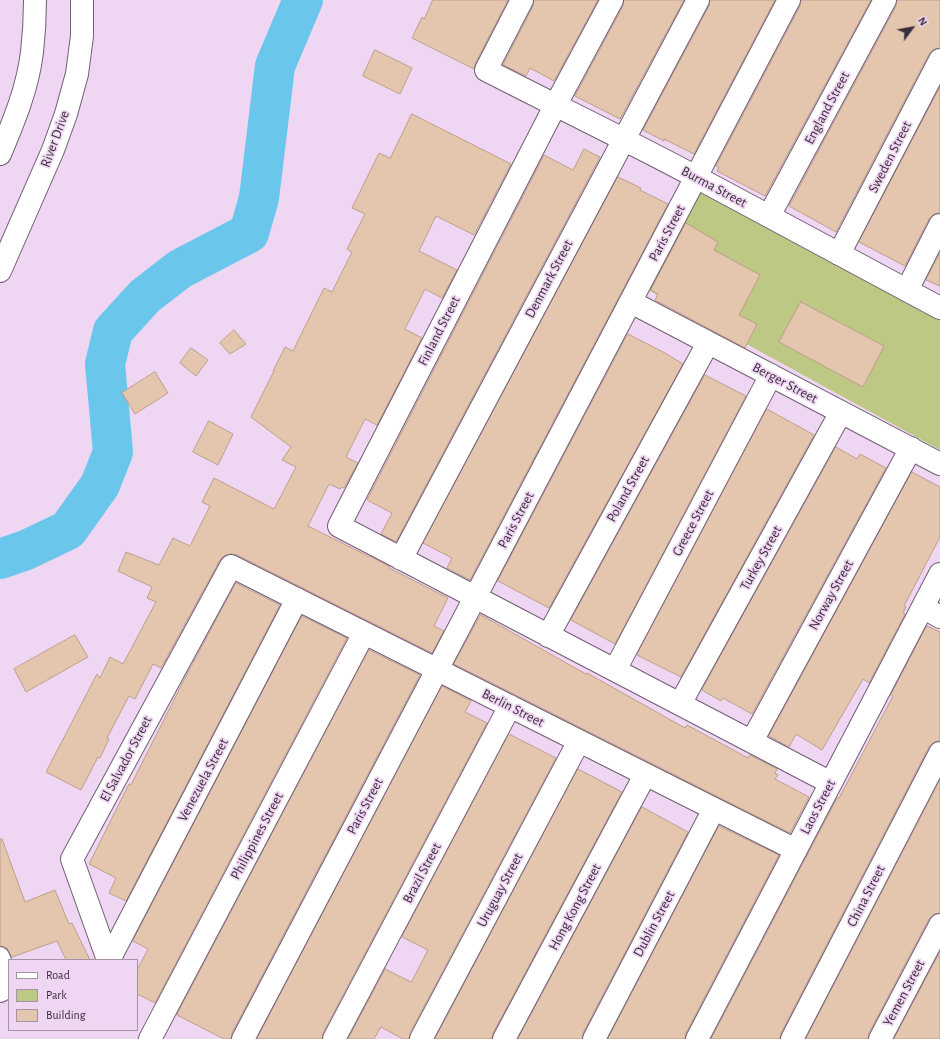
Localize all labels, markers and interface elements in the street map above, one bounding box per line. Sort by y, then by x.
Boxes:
north arrow [892,8,932,48]
text: N [916,15,929,28]
street label: England Street [801,69,853,147]
street label: River Drive [37,108,73,170]
street label: Sweden Street [865,118,915,196]
street label: Burma Street [678,163,750,211]
street label: Paris Street [645,202,689,264]
street label: Denmark Street [521,237,577,321]
street label: Finland Street [414,293,464,369]
street label: Berger Street [750,359,820,407]
street label: Poland Street [603,453,653,525]
street label: Greece Street [669,487,717,559]
street label: Paris Street [494,489,538,551]
street label: Turkey Street [736,523,786,593]
street label: Norway Street [805,557,857,633]
street label: Berlin Street [479,685,547,731]
street label: El Salvador Street [96,713,156,805]
street label: Venezuela Street [174,735,232,825]
street label: Paris Street [343,775,387,837]
street label: Laos Street [797,777,839,837]
street label: Philippines Street [227,789,287,883]
street label: Brazil Street [399,840,445,906]
street label: Uruguay Street [473,850,527,930]
street label: Hong Kong Street [545,861,605,953]
street label: China Street [843,862,889,930]
street label: Dublin Street [630,888,678,960]
street label: Yemen Street [879,957,929,1029]
legend [8,959,138,1031]
text: Road [46,969,70,981]
text: Park [46,989,67,1001]
text: Building [46,1009,86,1021]

